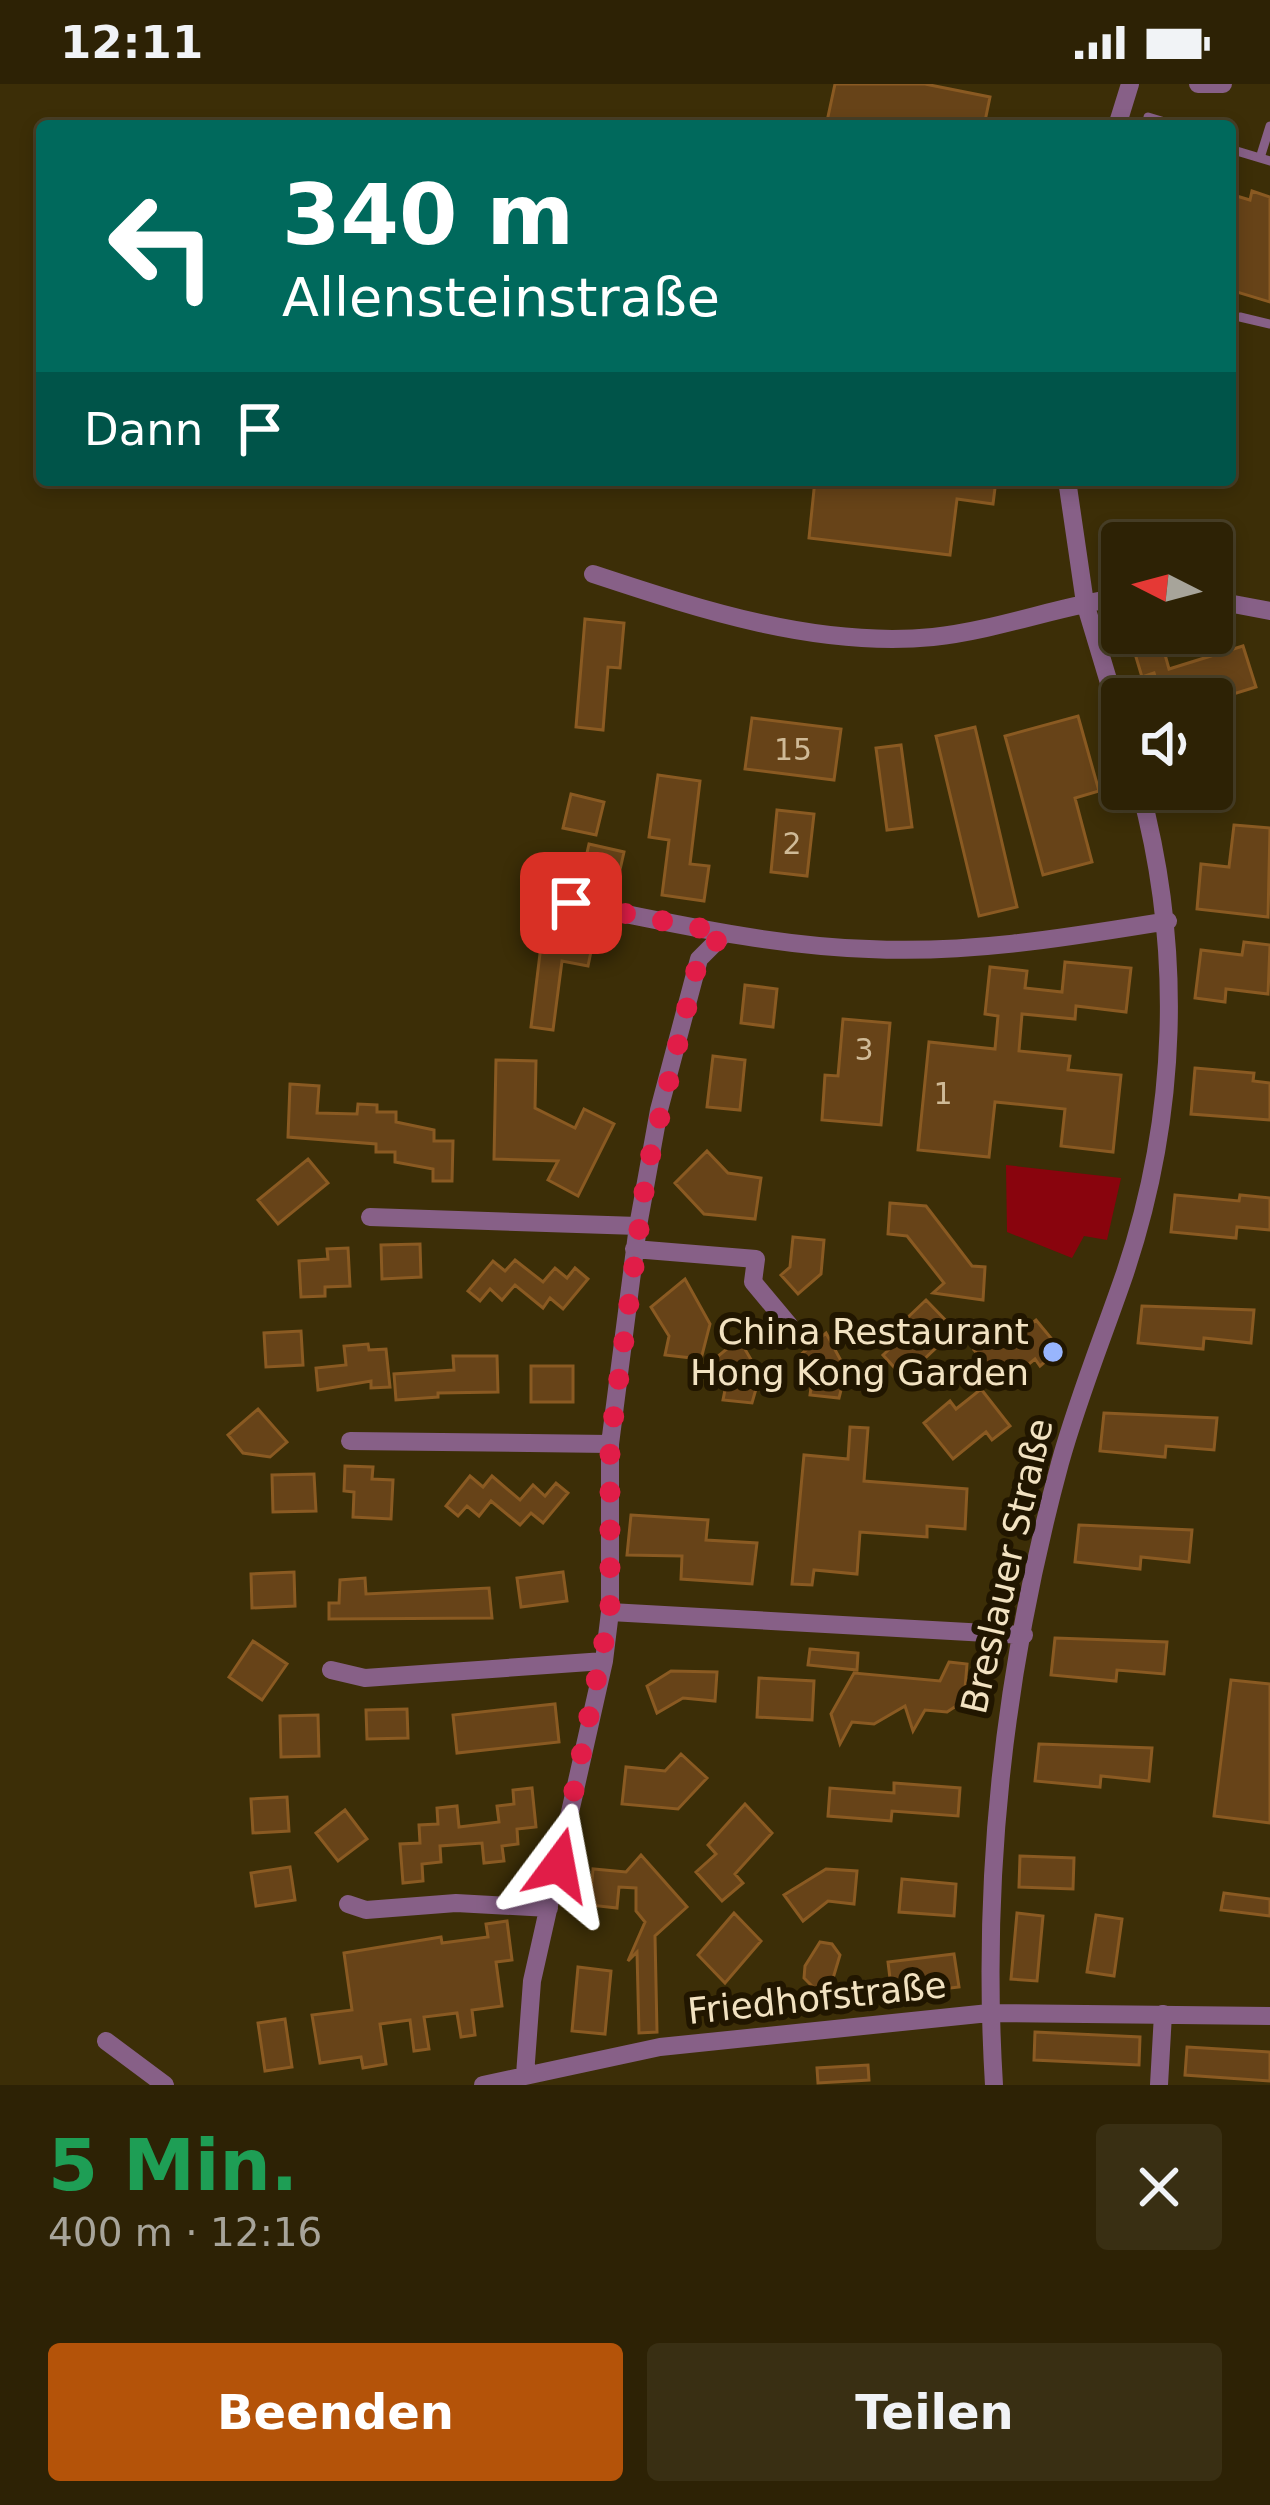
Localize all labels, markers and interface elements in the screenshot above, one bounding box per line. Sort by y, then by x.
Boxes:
text: 12:11 [60,16,203,69]
text: 340 m [282,166,574,264]
icon: left [84,168,240,324]
text: Allensteinstraße [282,266,720,329]
icon: arrive [227,396,293,462]
text: Dann [84,403,203,456]
north arrow [1101,522,1233,654]
map controls [1101,522,1233,810]
button: sound [1101,678,1233,810]
house number: 15 [774,732,812,767]
house number: 2 [782,826,802,861]
pin [520,852,622,954]
icon: arrive [538,870,604,936]
house number: 3 [854,1032,874,1067]
house number: 1 [933,1076,953,1111]
place label: China Restaurant Hong Kong Garden [690,1311,1029,1393]
marker: China Restaurant Hong Kong Garden [1040,1339,1066,1365]
street label: Breslauer Straße [953,1414,1061,1718]
position arrow [496,1802,622,1928]
street label: Friedhofstraße [686,1964,948,2032]
text: 5 Min. [48,2123,298,2207]
button: close [1096,2124,1222,2250]
text: 400 m · 12:16 [48,2210,322,2255]
button: Beenden [48,2343,623,2481]
button: Teilen [647,2343,1222,2481]

